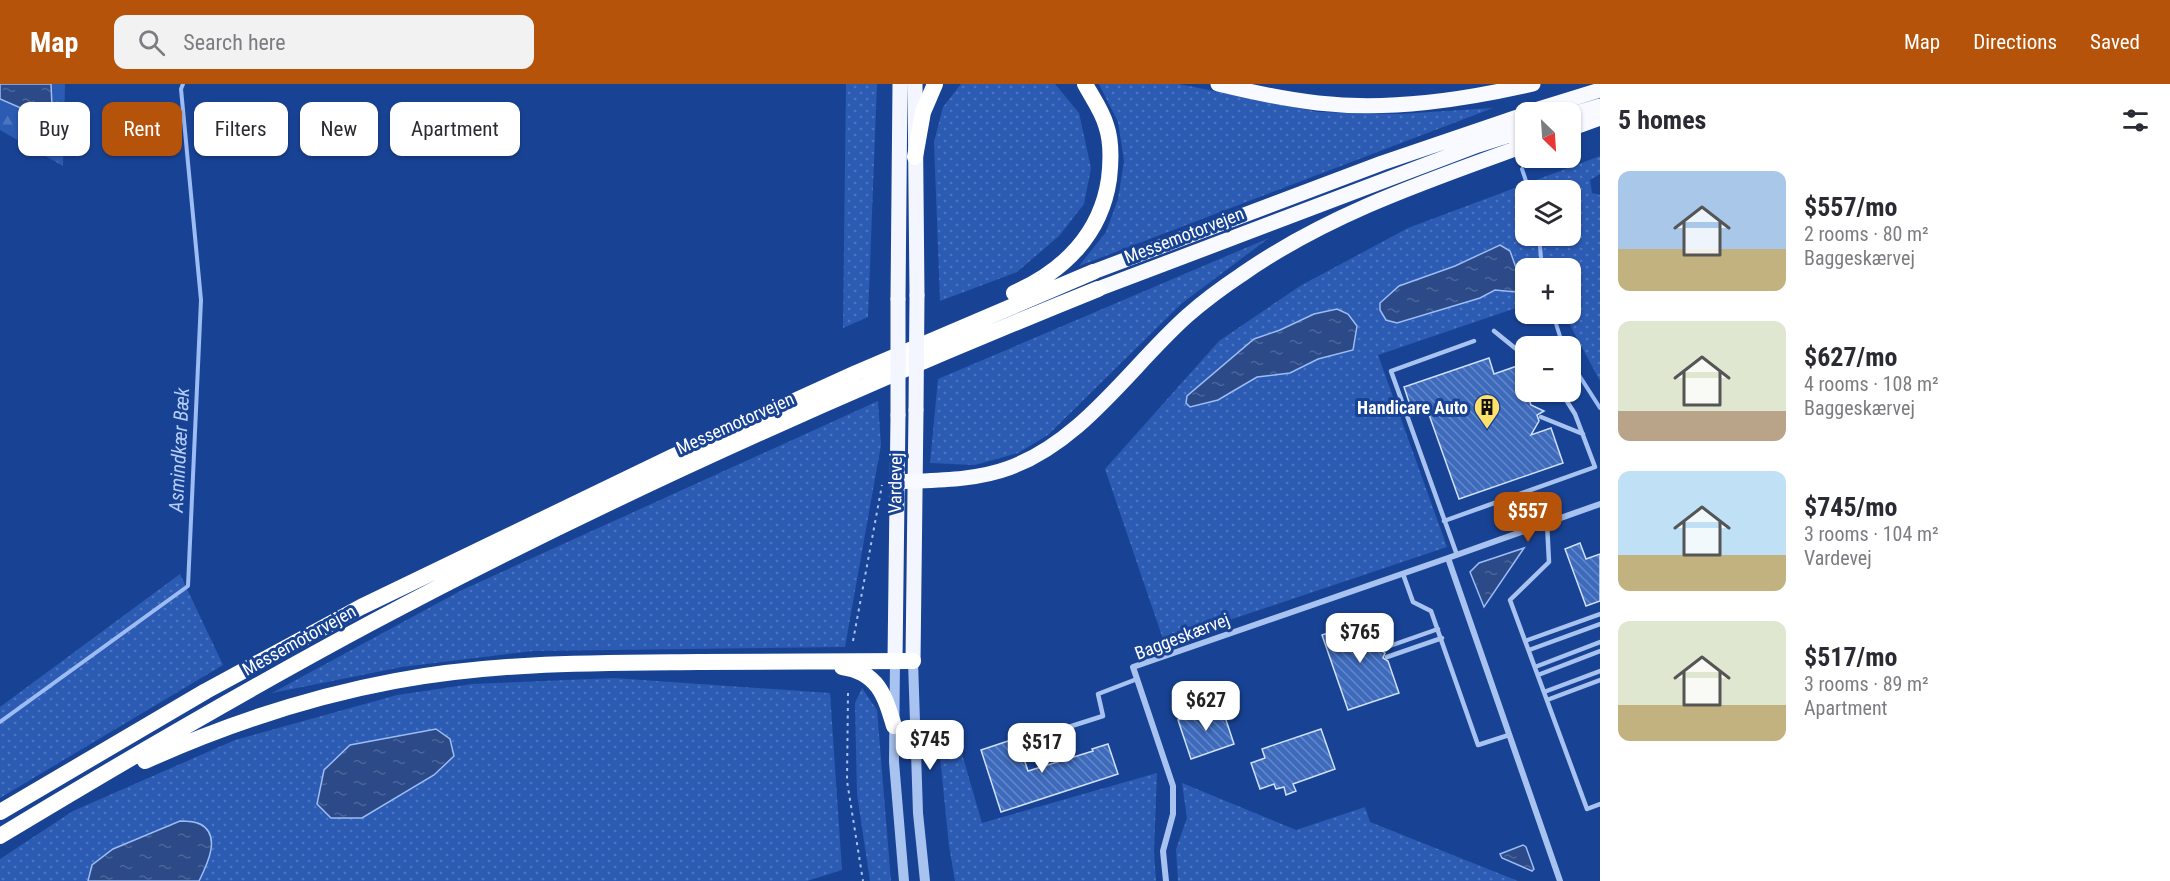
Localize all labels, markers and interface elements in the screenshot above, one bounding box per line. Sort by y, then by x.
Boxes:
search box [114,15,534,69]
text: Map [30,26,78,59]
icon: search [135,26,168,59]
text: Search here [183,30,286,55]
text: Map [1904,30,1940,54]
text: Directions [1973,30,2057,54]
text: Saved [2090,30,2140,54]
chip: Buy [18,102,90,156]
chip: Rent [102,102,182,156]
chip: Filters [194,102,288,156]
chip: New [300,102,378,156]
chip: Apartment [390,102,520,156]
north arrow [1515,102,1581,168]
map controls [1515,102,1581,402]
icon: filters [2119,104,2152,137]
text: 5 homes [1618,105,1706,135]
button: layers [1515,180,1581,246]
text: $557/mo [1804,192,1897,222]
icon: home [1666,195,1738,267]
street label: Messemotorvejen [1121,203,1247,267]
text: 2 rooms · 80 m² [1804,222,1929,246]
text: Baggeskærvej [1804,246,1915,270]
button: + [1515,258,1581,324]
button: − [1515,336,1581,402]
text: $627/mo [1804,342,1897,372]
icon: home [1666,345,1738,417]
text: 4 rooms · 108 m² [1804,372,1939,396]
water label: Asmindkær Bæk [164,386,194,514]
street label: Messemotorvejen [673,388,797,458]
building icon: Handicare Auto [1472,392,1502,430]
text: Baggeskærvej [1804,396,1915,420]
place label: Handicare Auto [1357,397,1468,418]
street label: Vardevej [884,452,906,514]
pin: $557 [1492,492,1564,543]
text: $745/mo [1804,492,1897,522]
icon: home [1666,495,1738,567]
text: $557 [1508,499,1548,523]
text: 3 rooms · 104 m² [1804,522,1939,546]
text: Vardevej [1804,546,1872,570]
street label: Messemotorvejen [239,600,359,680]
street label: Baggeskærvej [1132,608,1232,664]
pin: $765 [1324,613,1396,664]
text: $765 [1340,620,1380,644]
text: $517/mo [1804,642,1897,672]
icon: home [1666,645,1738,717]
text: 3 rooms · 89 m² [1804,672,1929,696]
pin: $627 [1170,681,1242,732]
text: $627 [1186,688,1226,712]
text: Apartment [1804,696,1888,720]
pin: $745 [894,720,966,771]
pin: $517 [1006,723,1078,774]
text: $745 [910,727,950,751]
text: $517 [1022,730,1062,754]

